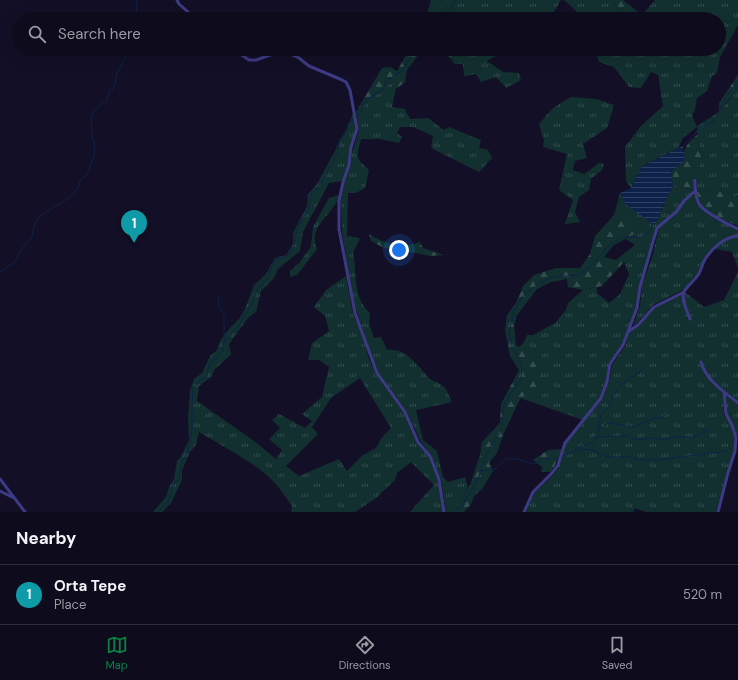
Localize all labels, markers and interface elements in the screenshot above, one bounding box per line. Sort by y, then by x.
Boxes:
search box [12,12,726,56]
icon: search [26,23,48,45]
text: Search here [58,24,141,44]
pin: 1 [121,210,147,243]
your location [389,240,409,260]
text: Nearby [16,527,76,549]
text: Orta Tepe [54,576,126,596]
text: 1 [27,586,31,603]
text: 520 m [683,586,722,603]
text: Place [54,596,86,613]
tab: Map [106,634,128,672]
tab: Directions [339,634,391,672]
tab: Saved [602,634,632,672]

